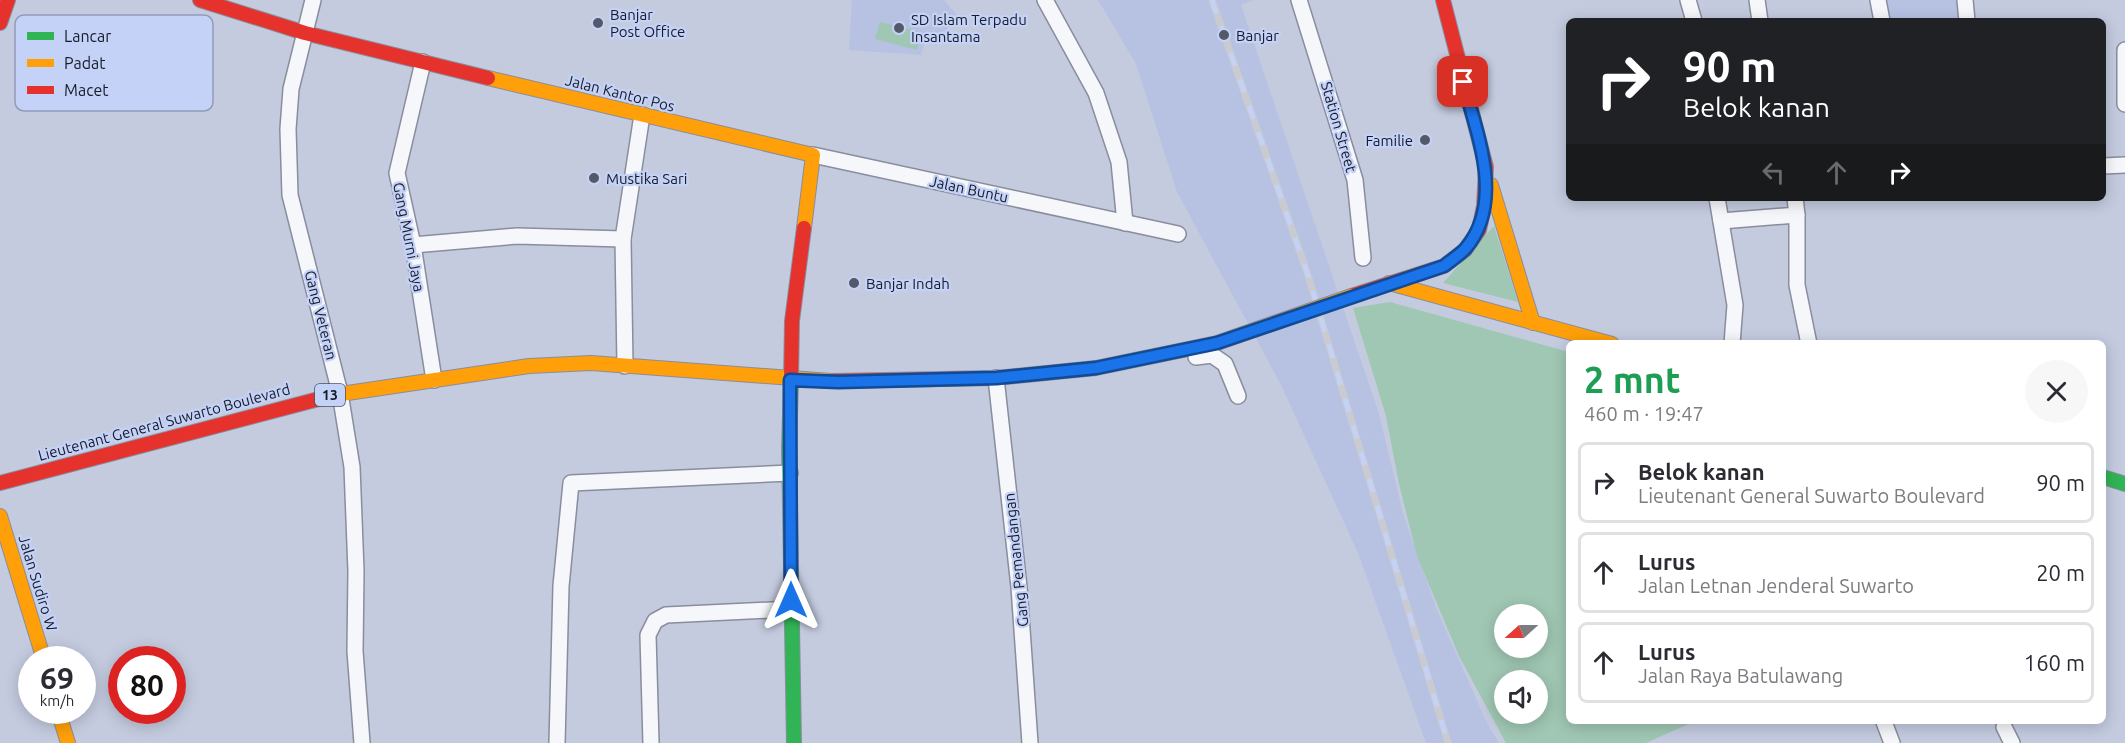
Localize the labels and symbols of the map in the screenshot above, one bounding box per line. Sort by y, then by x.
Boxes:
place label: Banjar Post Office [610,6,685,40]
place label: SD Islam Terpadu Insantama [911,11,1027,45]
legend [15,15,213,111]
marker: Banjar Post Office [591,16,605,30]
marker: SD Islam Terpadu Insantama [892,21,906,35]
text: Lancar [64,27,111,45]
place label: Banjar [1236,27,1279,44]
marker: Banjar [1217,28,1231,42]
text: Padat [64,54,106,72]
pin [1437,56,1488,107]
street label: Jalan Kantor Pos [564,71,676,115]
street label: Station Street [1318,80,1360,174]
text: Macet [64,81,109,99]
place label: Familie [1366,132,1413,149]
marker: Familie [1418,133,1432,147]
place label: Mustika Sari [606,170,687,187]
marker: Mustika Sari [587,171,601,185]
street label: Jalan Buntu [928,172,1010,206]
street label: Gang Murni Jaya [390,181,428,293]
street label: Gang Veteran [302,268,340,362]
place label: Banjar Indah [866,275,950,292]
marker: Banjar Indah [847,276,861,290]
street label: Lieutenant General Suwarto Boulevard [36,380,292,464]
road number: 13 [315,384,345,406]
street label: Gang Pemandangan [1001,492,1031,628]
street label: Jalan Sudiro W [15,533,61,633]
position arrow [759,568,823,632]
north arrow [1494,604,1548,658]
speed limit sign: 80 [108,646,186,724]

